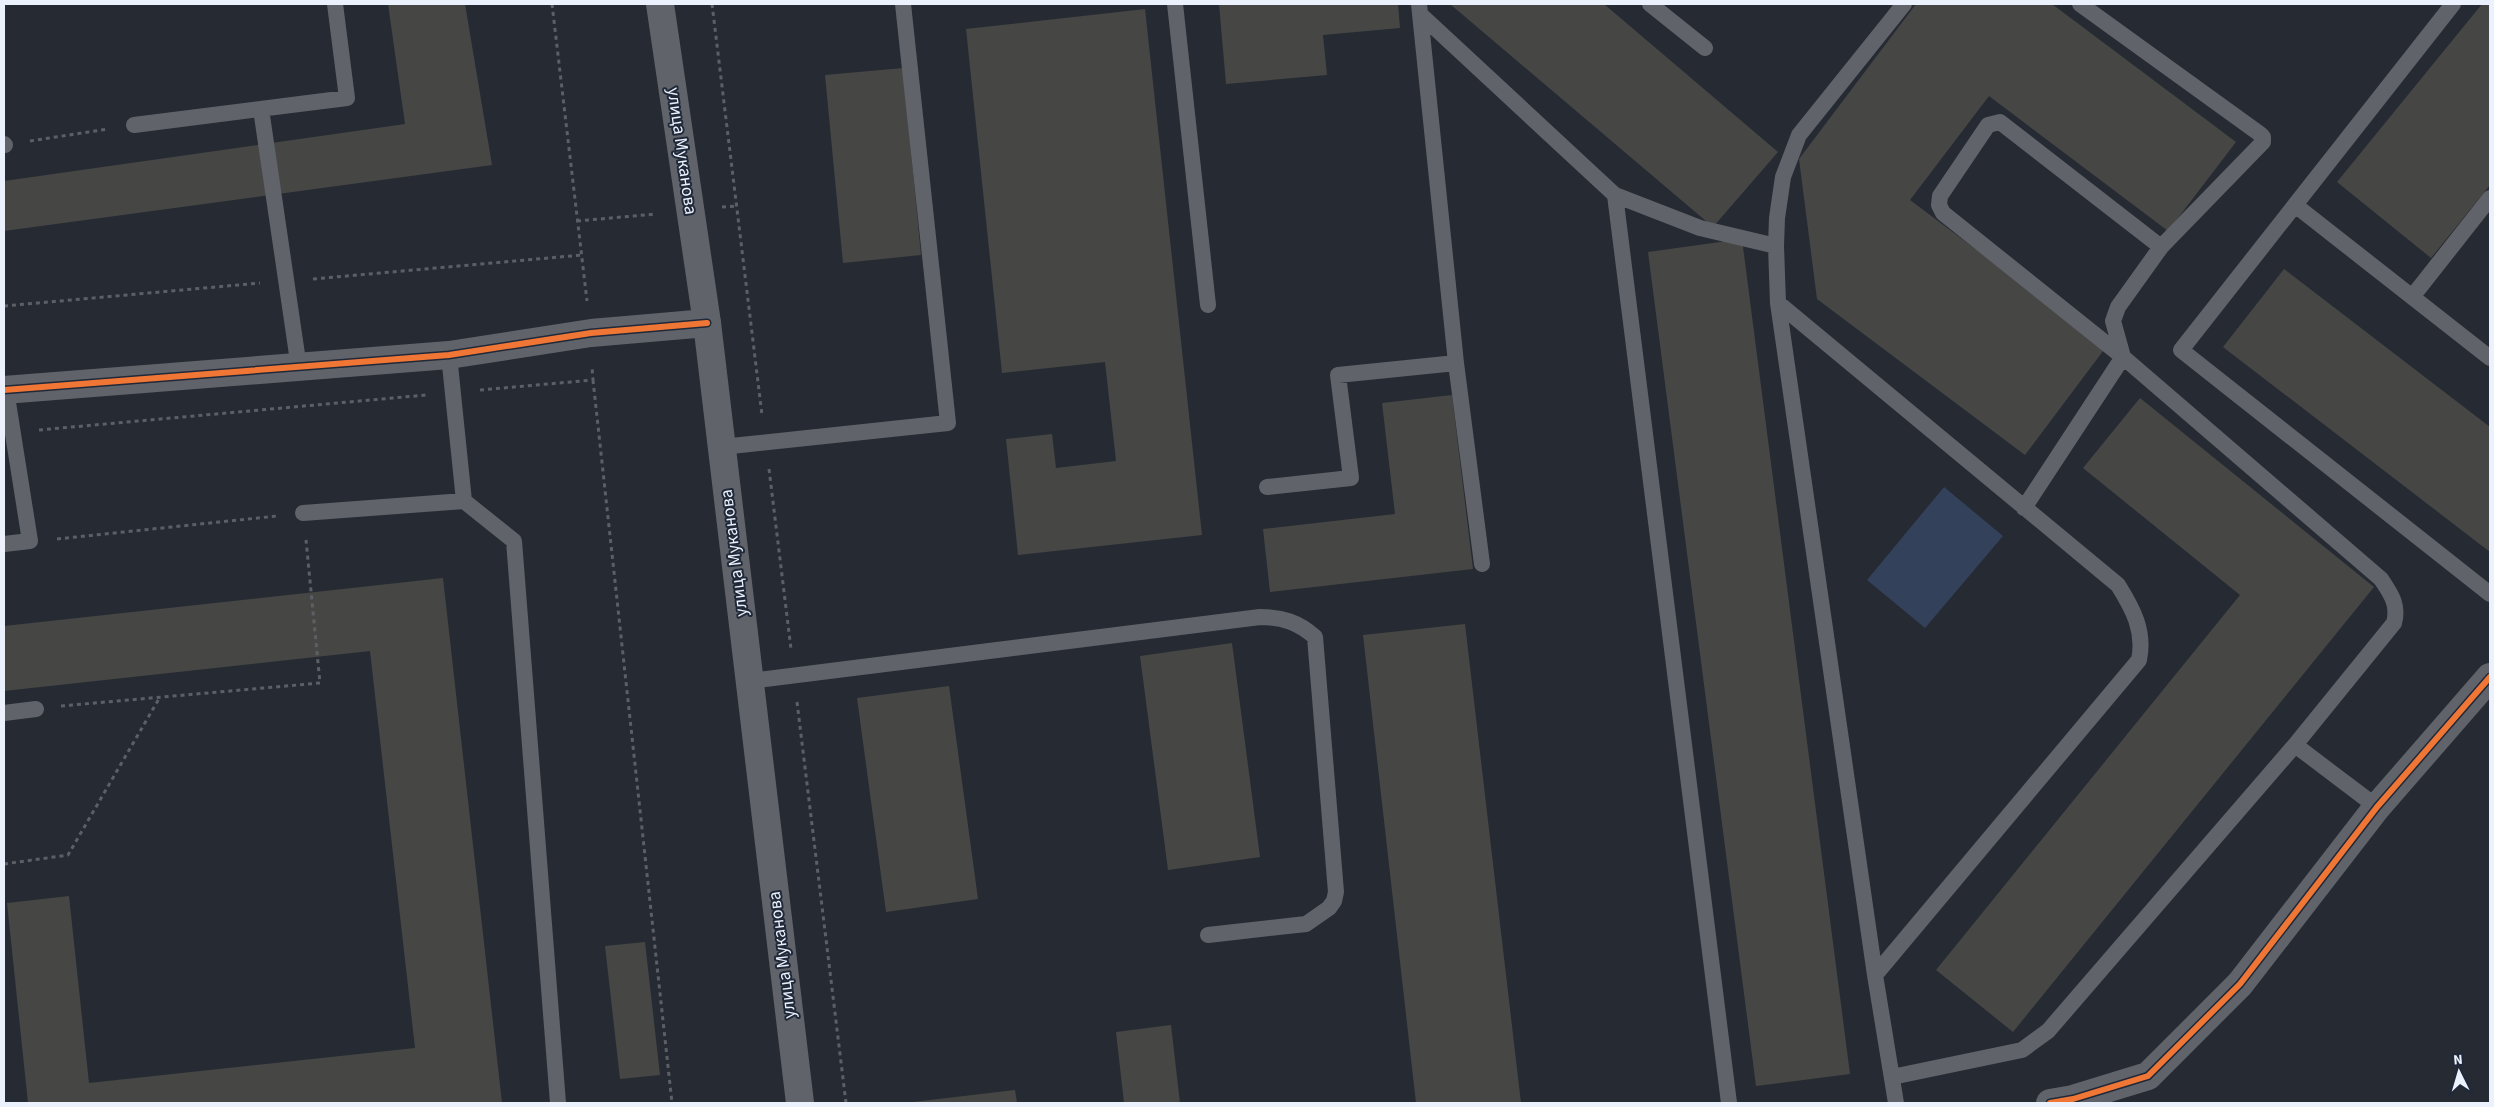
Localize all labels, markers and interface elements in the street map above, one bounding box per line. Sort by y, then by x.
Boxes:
street label: улица Муканова [661,86,703,216]
street label: улица Муканова [714,488,754,618]
street label: улица Муканова [762,890,802,1020]
north arrow [2434,1047,2484,1097]
text: N [2452,1050,2463,1070]

